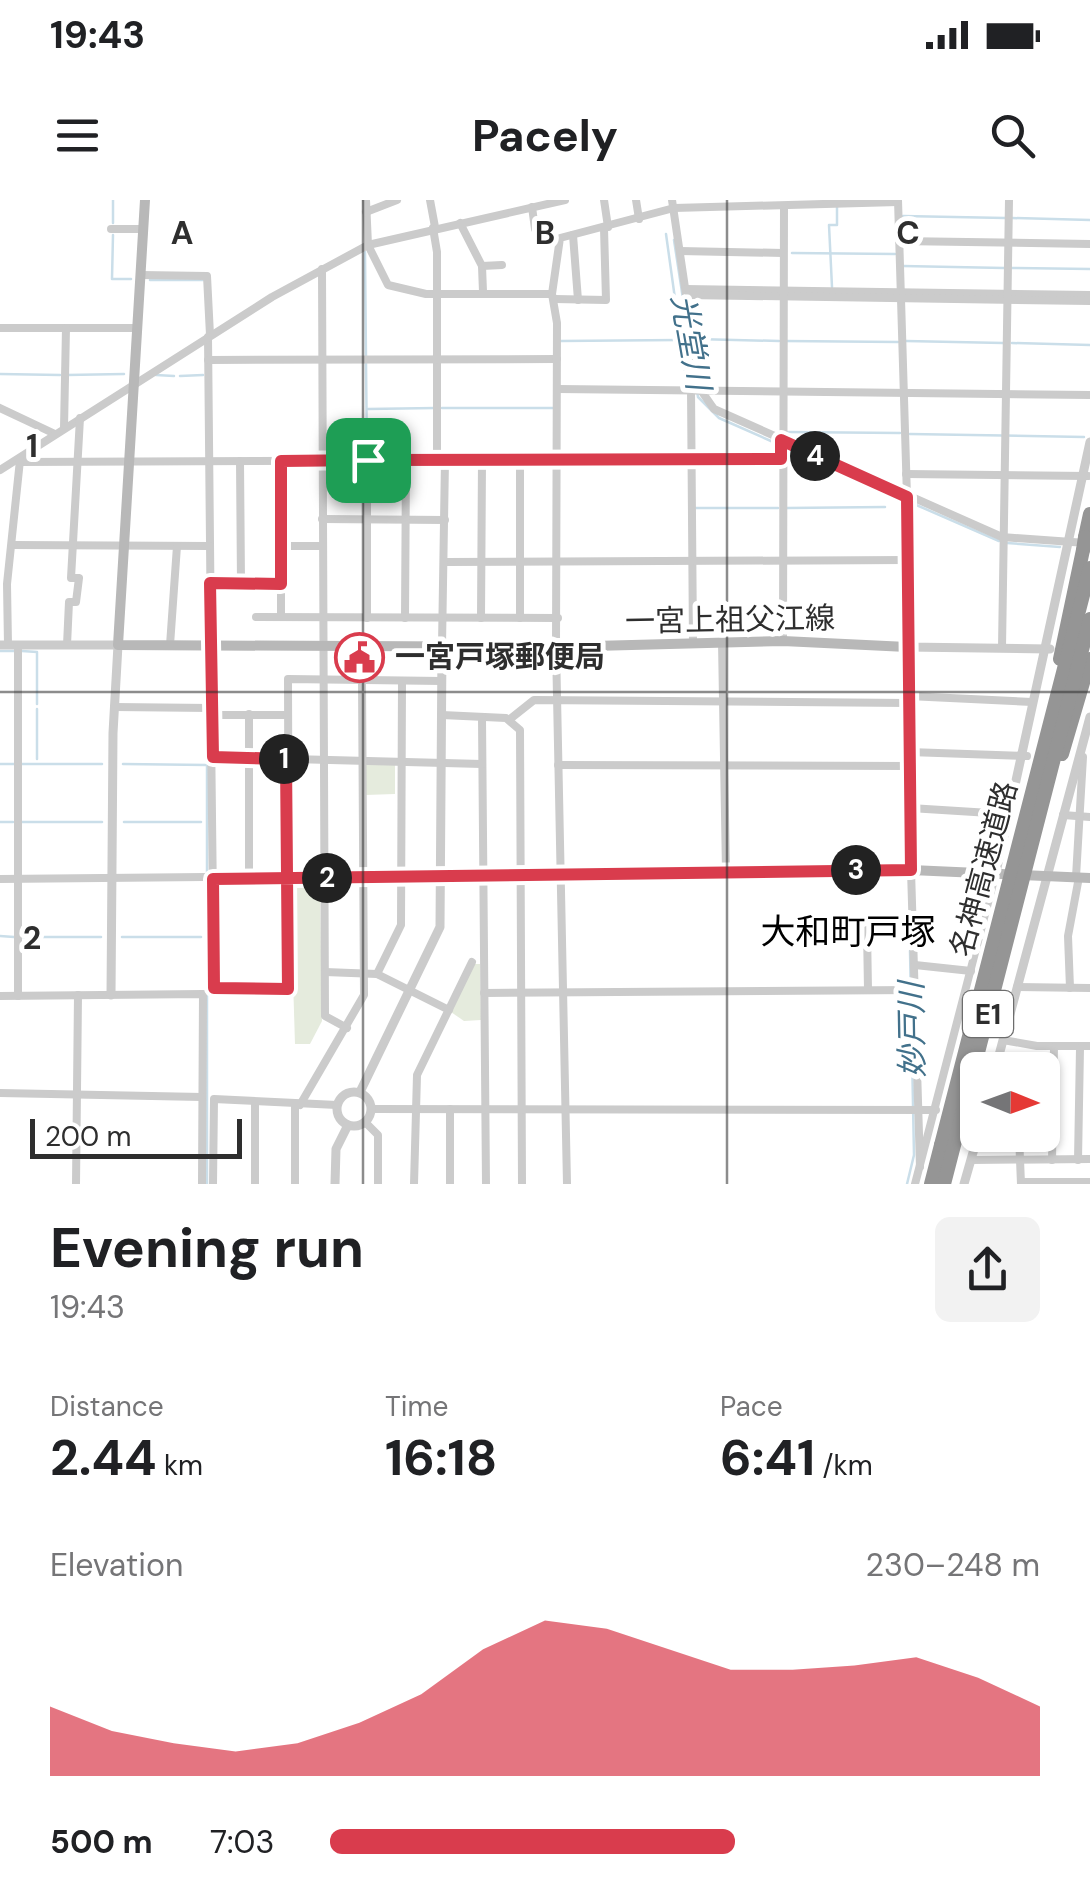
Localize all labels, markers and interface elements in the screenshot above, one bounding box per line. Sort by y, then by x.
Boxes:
text: 19:43 [50,10,145,60]
text: Pacely [472,106,618,165]
icon: menu [50,108,105,163]
icon: search [985,108,1040,163]
text: A [171,212,193,254]
text: B [535,212,555,254]
text: C [896,212,920,254]
water label: 光堂川 [662,291,721,396]
pin [326,418,411,503]
text: 1 [26,425,38,467]
pin: 4 [790,431,840,481]
icon: arrive [341,433,396,488]
text: 4 [806,437,824,474]
street label: 一宮上祖父江線 [625,598,835,641]
public building icon: 一宮戸塚郵便局 [334,631,386,683]
place label: 一宮戸塚郵便局 [395,637,605,676]
pin: 1 [259,734,309,784]
text: 1 [279,740,289,777]
street label: 名神高速道路 [941,777,1026,961]
pin: 3 [831,845,881,895]
text: 3 [848,851,864,888]
pin: 2 [302,853,352,903]
text: 2 [319,859,335,896]
district label: 大和町戸塚 [760,909,936,955]
text: 2 [23,917,41,959]
water label: 妙戸川 [890,979,934,1078]
road number: E1 [963,991,1013,1037]
north arrow [960,1052,1060,1152]
map controls [960,1052,1060,1152]
scale bar [30,1114,242,1158]
text: 200 m [45,1118,132,1155]
text: Evening run [50,1212,364,1284]
button: share [935,1217,1040,1322]
text: 19:43 [50,1286,125,1328]
text: Distance [50,1388,164,1425]
text: Time [385,1388,448,1425]
text: Pace [720,1388,783,1425]
text: 2.44 [50,1425,156,1491]
text: 16:18 [385,1425,497,1491]
text: 6:41 [720,1425,815,1491]
text: km [156,1447,203,1484]
text: /km [815,1447,873,1484]
text: Elevation [50,1544,183,1586]
text: 230–248 m [866,1544,1040,1586]
text: 500 m [50,1821,153,1863]
text: 7:03 [210,1821,274,1863]

